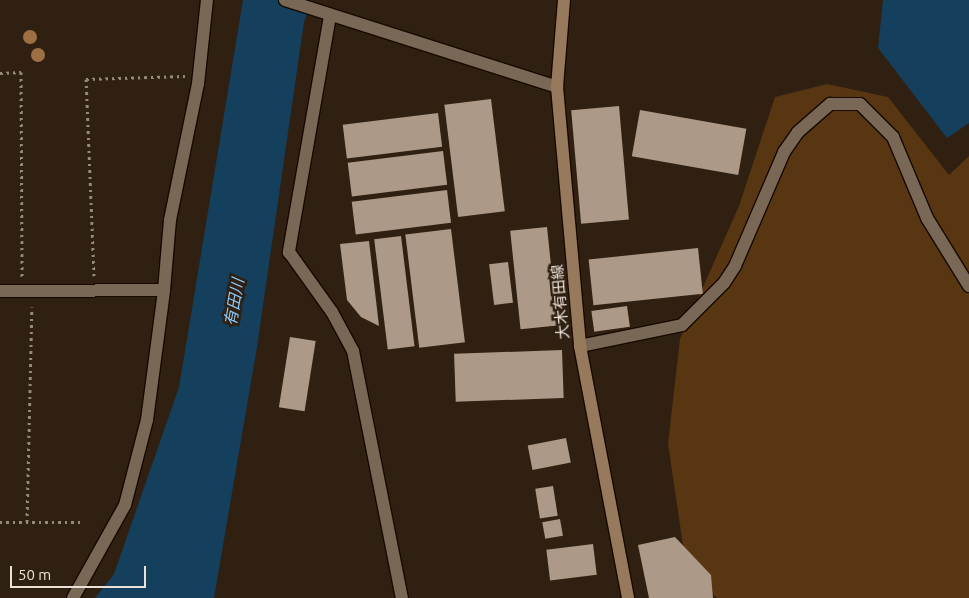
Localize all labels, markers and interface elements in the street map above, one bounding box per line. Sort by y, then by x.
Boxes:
street label: 大木有田線 [548,264,572,340]
water label: 有田川 [220,277,248,327]
scale bar [12,556,149,588]
text: 50 m [18,566,51,583]

